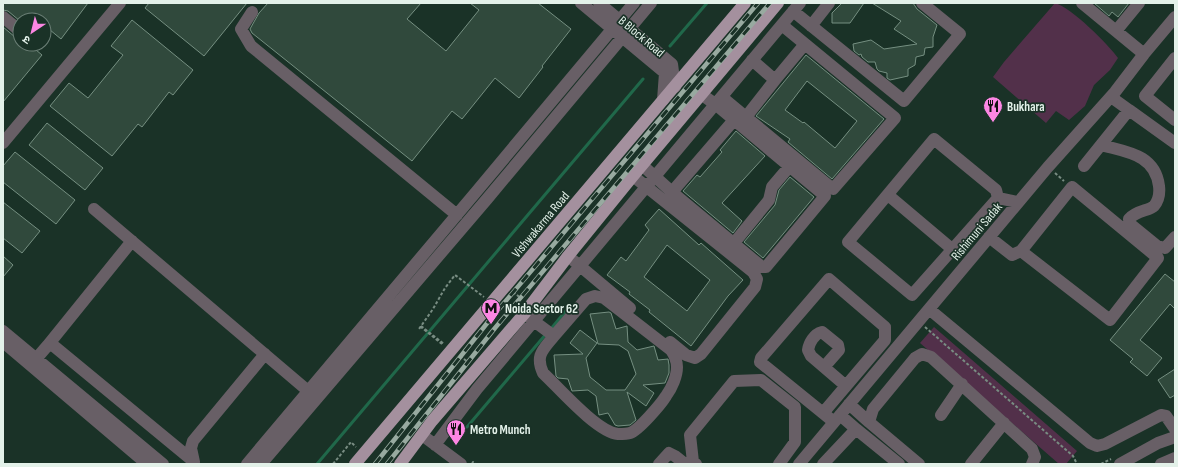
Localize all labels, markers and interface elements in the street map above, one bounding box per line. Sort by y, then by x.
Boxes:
north arrow [12,12,52,52]
street label: B Block Road [615,13,668,61]
text: उ [20,32,33,47]
restaurant icon: Bukhara [982,95,1004,123]
place label: Bukhara [1007,99,1045,115]
street label: Vishwakarma Road [508,188,573,261]
street label: Rishimuni Sadak [948,199,1006,264]
metro station icon: Noida Sector 62 [480,297,502,325]
place label: Noida Sector 62 [505,301,578,317]
restaurant icon: Metro Munch [445,418,467,446]
place label: Metro Munch [470,422,531,438]

